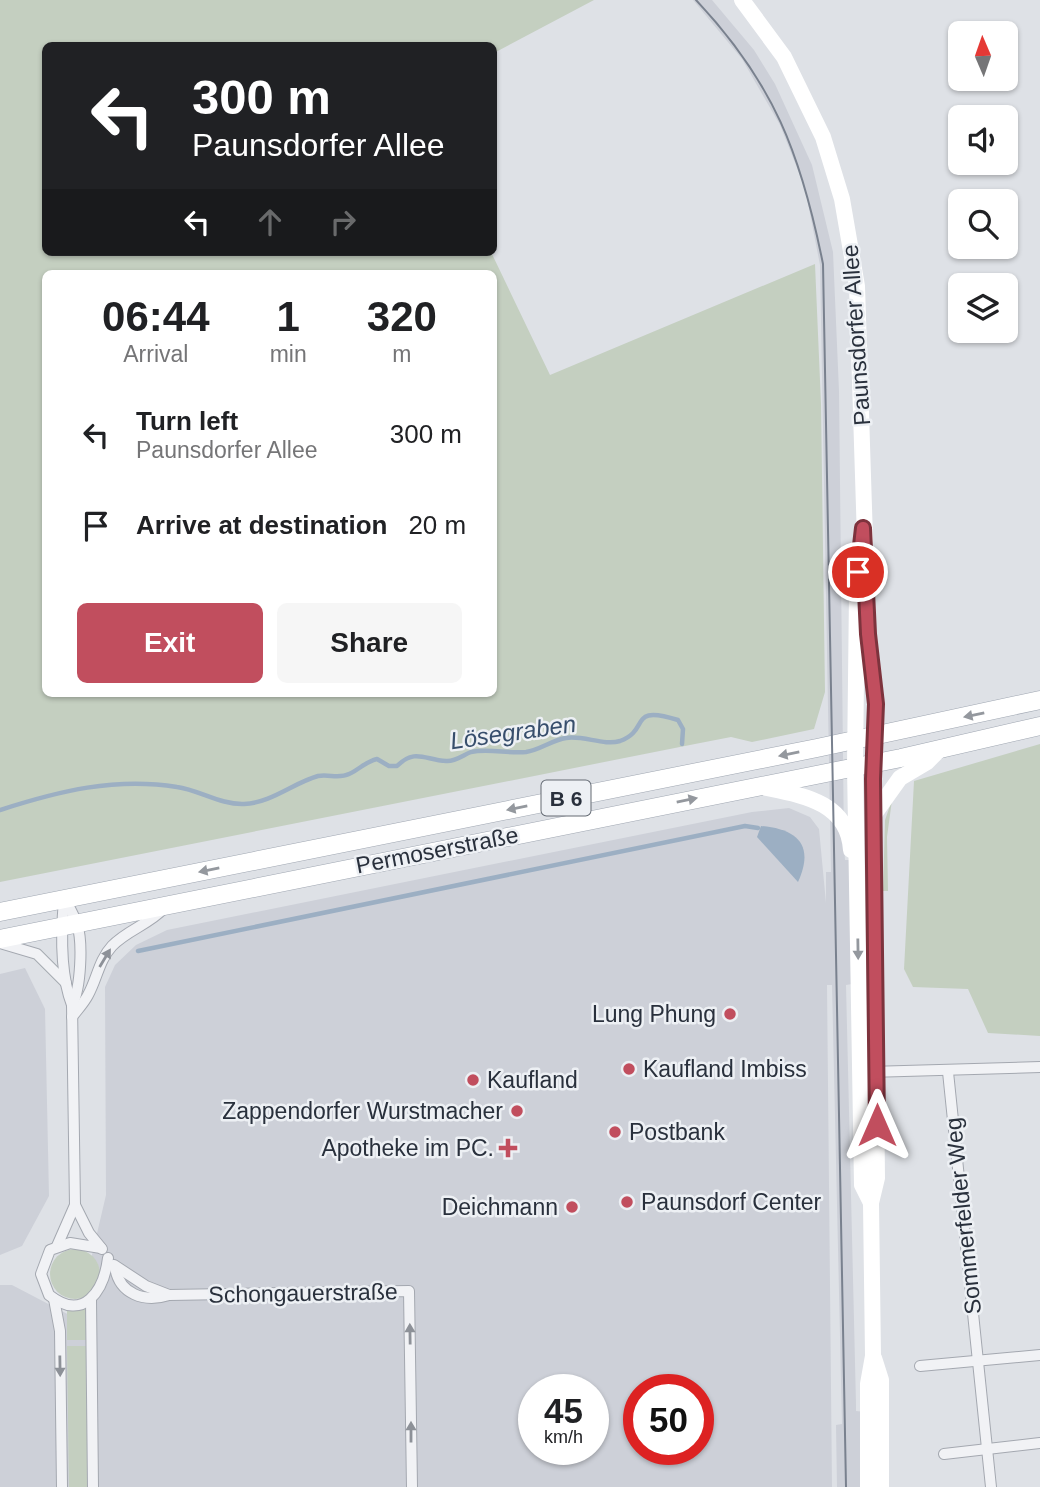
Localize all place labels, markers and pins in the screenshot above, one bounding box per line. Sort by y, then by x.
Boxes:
pin [828,542,888,602]
place label: Lung Phung [592,1001,716,1027]
marker: Lung Phung [722,1006,738,1022]
place label: Kaufland Imbiss [643,1056,807,1082]
marker: Kaufland Imbiss [621,1061,637,1077]
place label: Kaufland [487,1067,578,1093]
marker: Kaufland [465,1072,481,1088]
place label: Zappendorfer Wurstmacher [222,1098,503,1124]
marker: Zappendorfer Wurstmacher [509,1103,525,1119]
place label: Postbank [629,1119,725,1145]
marker: Postbank [607,1124,623,1140]
place label: Apotheke im PC. [321,1135,494,1161]
marker: Apotheke im PC. [500,1140,516,1156]
place label: Paunsdorf Center [641,1189,822,1215]
place label: Deichmann [442,1194,558,1220]
marker: Paunsdorf Center [619,1194,635,1210]
marker: Deichmann [564,1199,580,1215]

